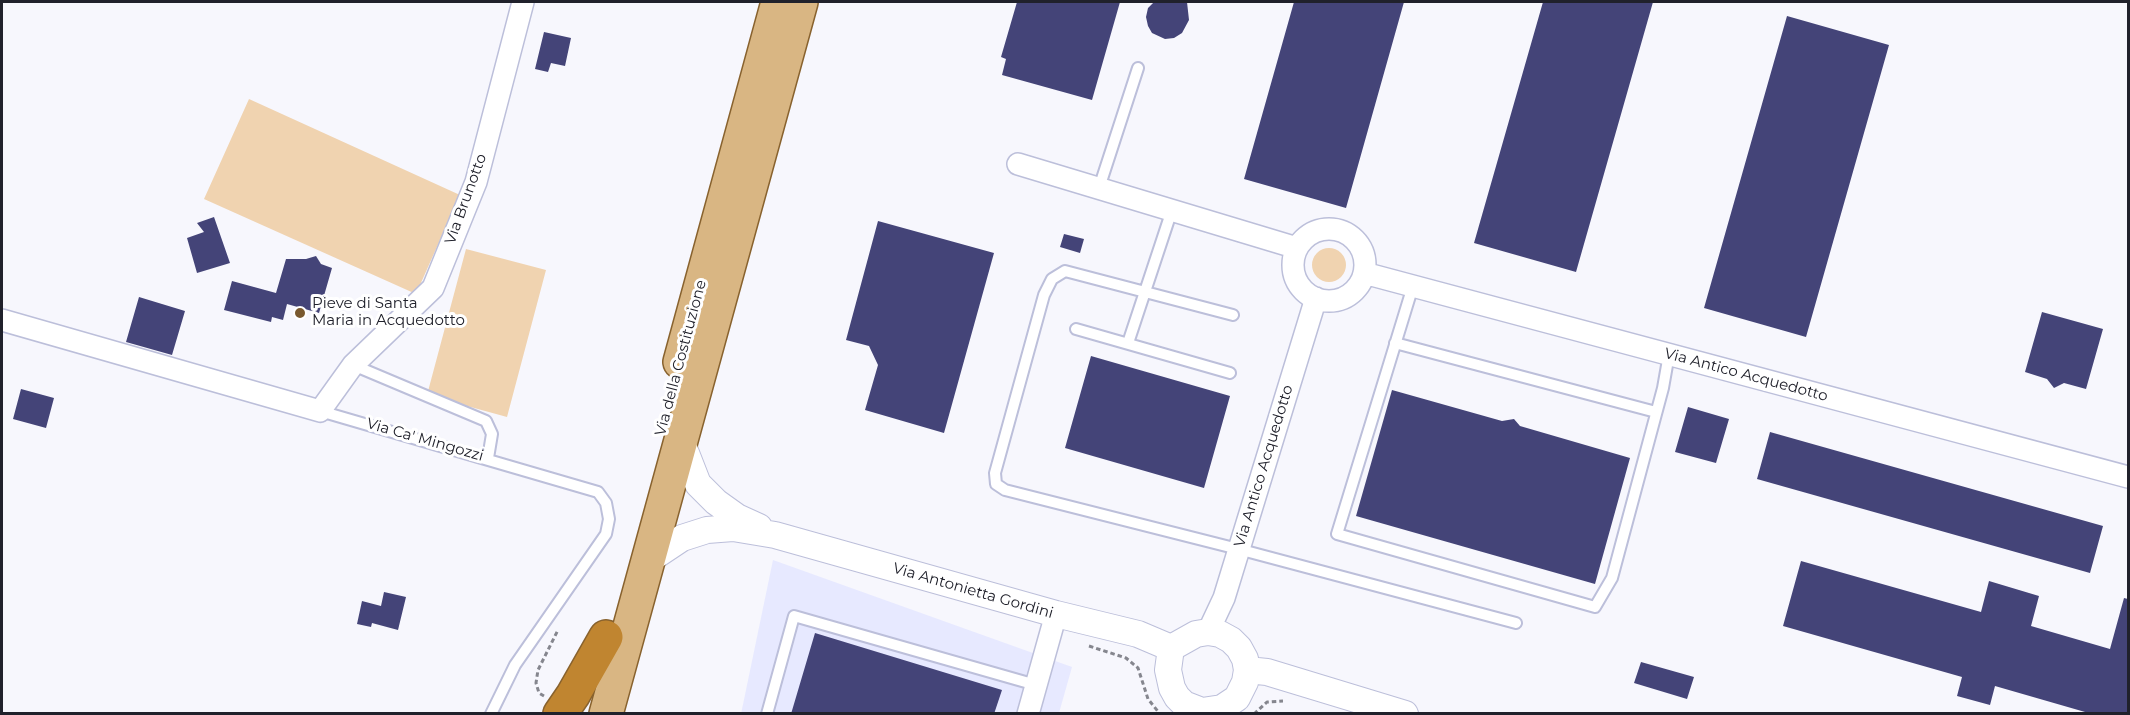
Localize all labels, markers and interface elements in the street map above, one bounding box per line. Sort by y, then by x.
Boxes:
street label: Via Brunotto [441,151,491,247]
street label: Via della Costituzione [652,278,710,438]
place label: Pieve di Santa Maria in Acquedotto [312,295,465,330]
marker: Pieve di Santa Maria in Acquedotto [293,306,307,320]
street label: Via Antico Acquedotto [1662,344,1830,406]
street label: Via Antico Acquedotto [1231,383,1297,549]
street label: Via Ca' Mingozzi [364,415,486,465]
street label: Via Antonietta Gordini [891,559,1055,623]

